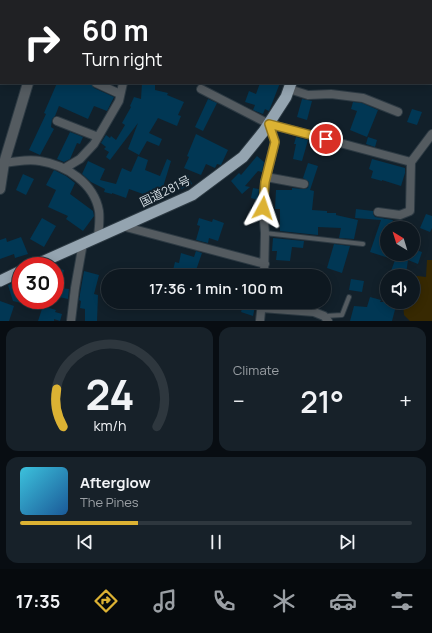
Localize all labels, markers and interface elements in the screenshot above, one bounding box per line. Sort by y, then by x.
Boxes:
text: 60 m [82,11,149,49]
icon: right [16,16,68,68]
text: Turn right [82,47,163,71]
pin [309,122,343,156]
icon: arrive [315,128,337,150]
street label: 国道281号 [137,171,193,211]
position arrow [242,187,284,229]
north arrow [380,221,420,261]
map controls [380,221,420,309]
speed limit sign: 30 [12,257,64,309]
button: sound [380,269,420,309]
text: 17:36 · 1 min · 100 m [149,278,283,299]
text: Climate [233,361,279,379]
text: 24 [85,366,134,422]
text: 21° [300,381,344,422]
text: − [233,386,245,416]
text: + [399,386,412,416]
text: km/h [93,416,126,435]
text: Afterglow [80,472,151,493]
text: The Pines [80,493,139,511]
icon: previous [74,531,96,553]
icon: pause [205,531,227,553]
icon: next [336,531,358,553]
icon: directions [92,587,120,615]
icon: music [151,587,179,615]
icon: phone [210,587,238,615]
icon: climate [270,587,298,615]
icon: car [329,587,357,615]
icon: filters [388,587,416,615]
text: 17:35 [16,589,60,613]

